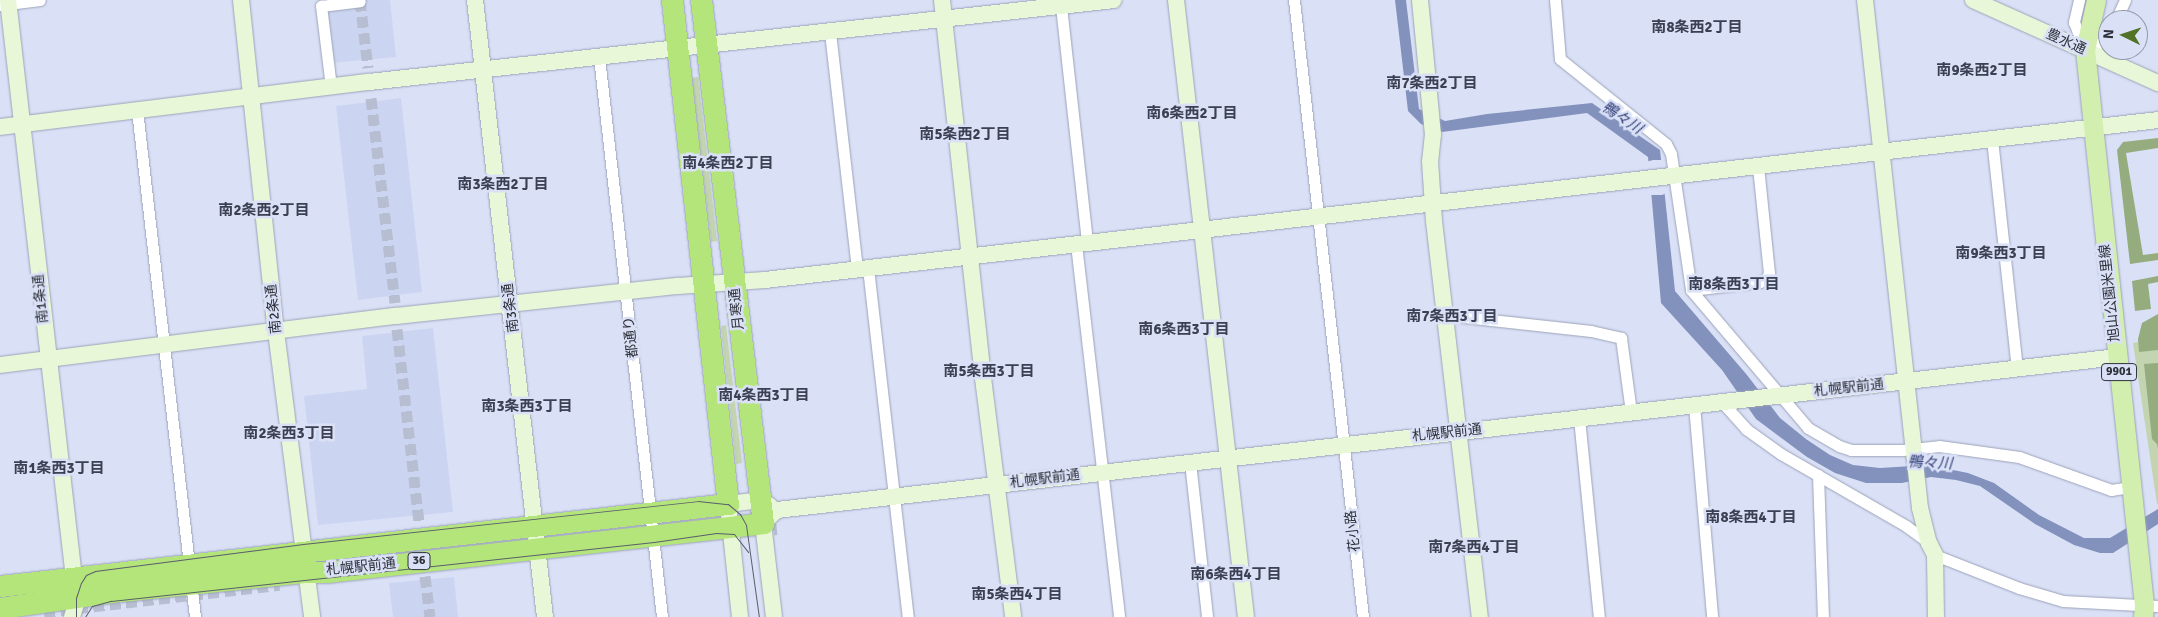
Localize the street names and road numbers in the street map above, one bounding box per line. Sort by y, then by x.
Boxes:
street label: 豊水通 [2043,26,2089,58]
street label: 旭山公園米里線 [2097,243,2123,343]
street label: 南1条通 [30,273,52,325]
street label: 南3条通 [500,282,522,334]
street label: 南2条通 [263,283,285,335]
street label: 月寒通 [726,287,748,331]
street label: 都通り [620,315,642,359]
road number: 9901 [2100,362,2138,382]
street label: 札幌駅前通 [1813,376,1885,400]
street label: 札幌駅前通 [1411,421,1483,445]
street label: 札幌駅前通 [1009,466,1081,492]
street label: 花小路 [1342,509,1364,553]
road number: 36 [406,552,432,570]
street label: 札幌駅前通 [325,555,397,579]

